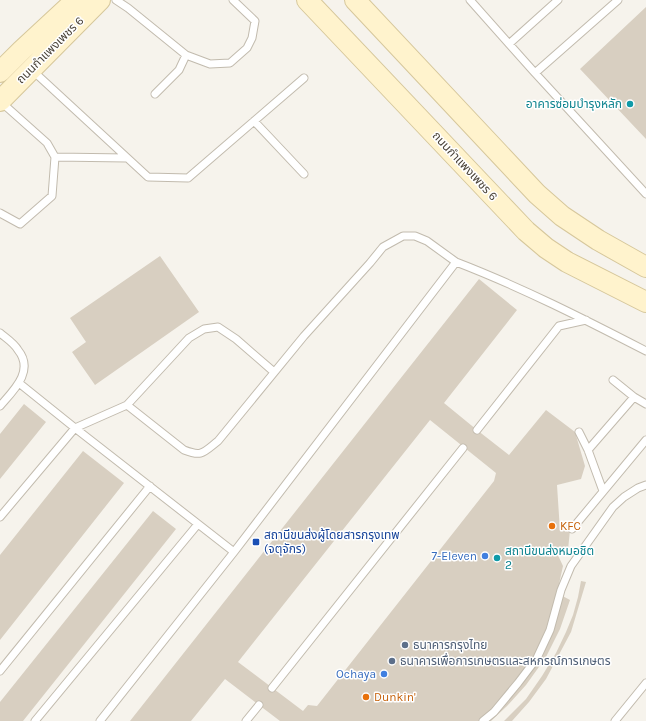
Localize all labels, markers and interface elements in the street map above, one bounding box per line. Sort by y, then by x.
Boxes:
street label: ถนนกำแพงเพชร 6 [14,13,87,86]
place label: อาคารซ่อมบำรุงหลัก [526,97,622,111]
marker: อาคารซ่อมบำรุงหลัก [625,99,635,109]
street label: ถนนกำแพงเพชร 6 [429,129,501,203]
place label: KFC [560,519,581,533]
marker: KFC [547,521,557,531]
place label: สถานีขนส่งผู้โดยสารกรุงเทพ (จตุจักร) [264,528,400,556]
marker: สถานีขนส่งผู้โดยสารกรุงเทพ (จตุจักร) [251,537,261,547]
place label: สถานีขนส่งหมอชิต 2 [505,544,594,572]
place label: 7-Eleven [431,549,477,563]
marker: 7-Eleven [480,551,490,561]
marker: สถานีขนส่งหมอชิต 2 [492,553,502,563]
place label: ธนาคารกรุงไทย [413,638,487,652]
marker: ธนาคารกรุงไทย [400,640,410,650]
place label: ธนาคารเพื่อการเกษตรและสหกรณ์การเกษตร [400,652,611,668]
marker: ธนาคารเพื่อการเกษตรและสหกรณ์การเกษตร [387,656,397,666]
place label: Ochaya [336,667,376,681]
marker: Ochaya [379,669,389,679]
place label: Dunkin' [374,690,416,704]
marker: Dunkin' [361,692,371,702]

